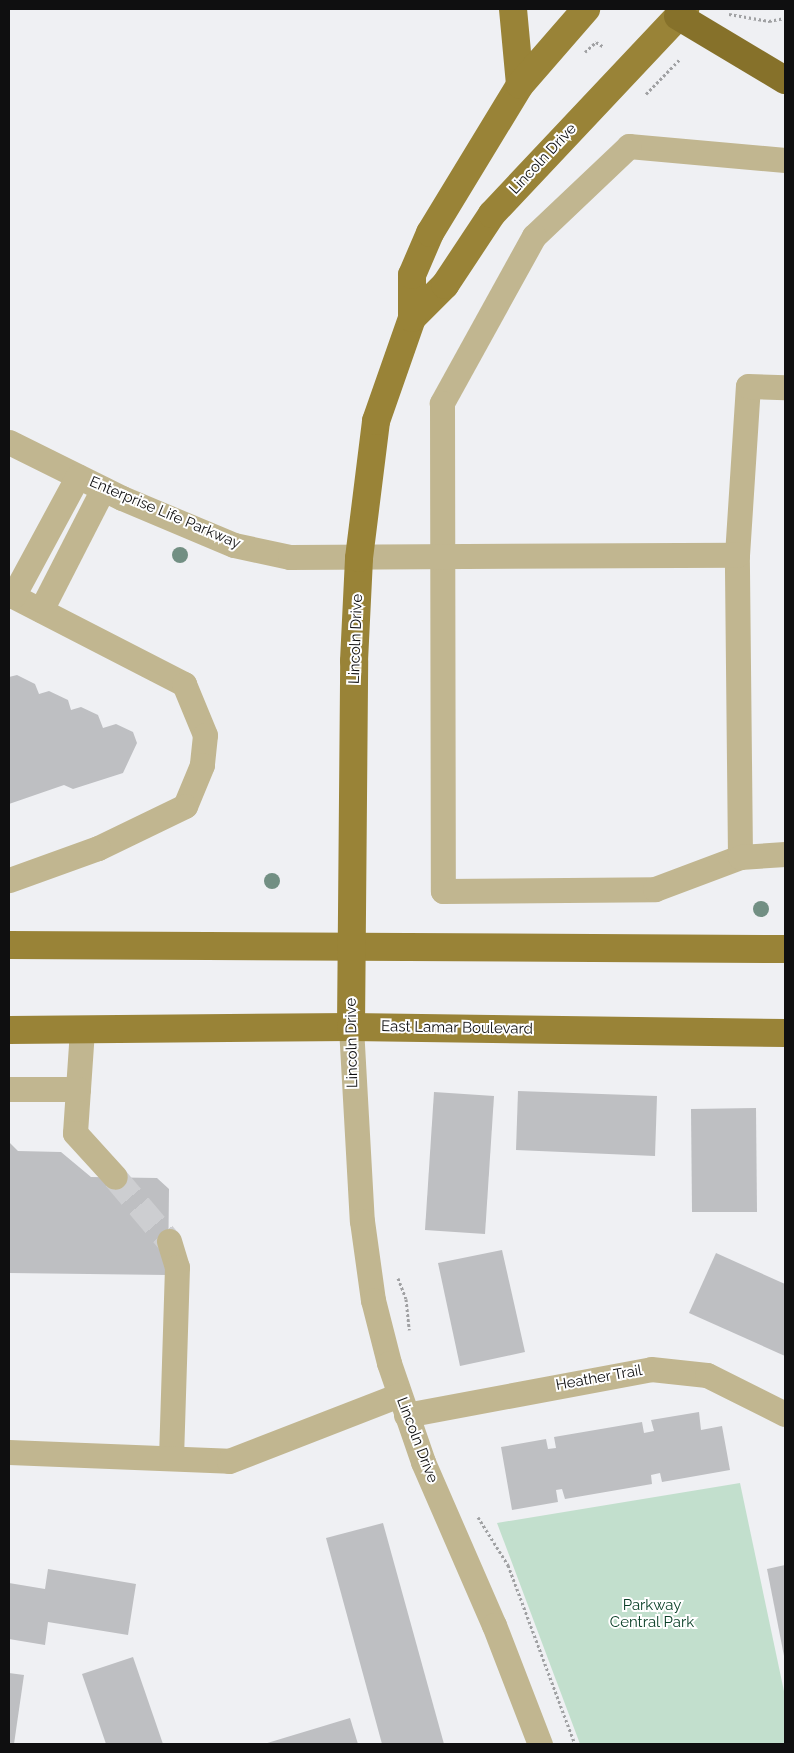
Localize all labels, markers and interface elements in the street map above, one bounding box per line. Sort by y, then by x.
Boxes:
street label: Lincoln Drive [506,120,580,198]
street label: Enterprise Life Parkway [87,473,243,553]
street label: Lincoln Drive [345,594,367,684]
street label: Lincoln Drive [342,998,362,1088]
street label: East Lamar Boulevard [381,1018,533,1038]
street label: Heather Trail [554,1361,644,1395]
street label: Lincoln Drive [392,1395,442,1485]
park label: Parkway Central Park [610,1596,694,1631]

